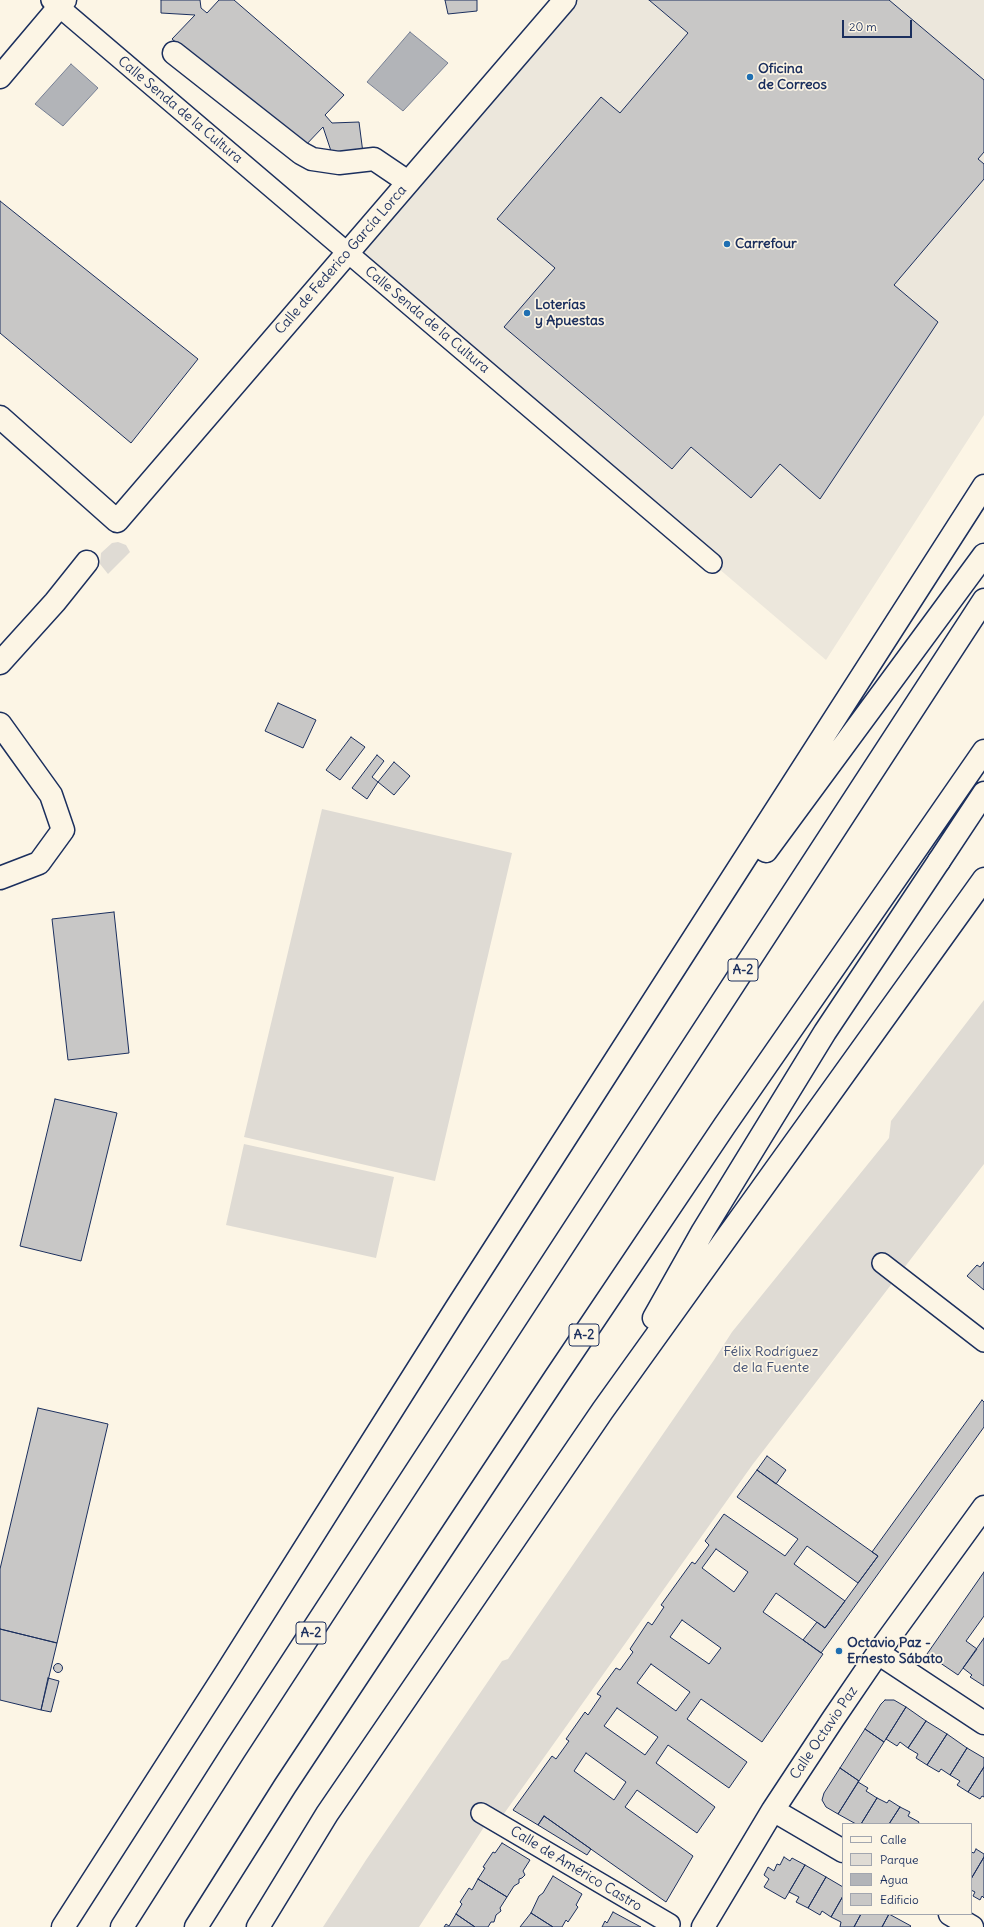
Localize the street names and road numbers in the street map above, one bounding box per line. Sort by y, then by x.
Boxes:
street label: Calle Senda de la Cultura [114,53,246,167]
street label: Calle de Federico García Lorca [272,182,410,338]
street label: Calle Senda de la Cultura [361,263,493,377]
road number: A-2 [728,959,758,981]
road number: A-2 [569,1324,599,1346]
road number: A-2 [296,1622,326,1644]
street label: Calle Octavio Paz [787,1683,861,1783]
street label: Calle de Américo Castro [507,1823,645,1915]

